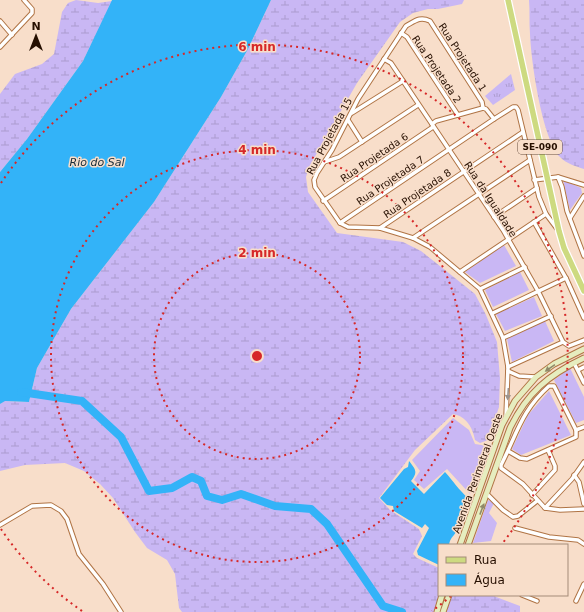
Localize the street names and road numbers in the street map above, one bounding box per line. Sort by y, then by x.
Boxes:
street label: Rua Projetada 1 [436,21,489,93]
street label: Rua Projetada 2 [410,33,463,105]
street label: Rua Projetada 15 [305,96,354,177]
street label: Rua Projetada 6 [338,131,410,184]
road number: SE-090 [518,140,562,154]
street label: Rua Projetada 7 [354,154,426,207]
street label: Rua da Igualdade [462,160,519,239]
street label: Rua Projetada 8 [381,167,453,220]
street label: Avenida Perimetral Oeste [451,412,504,535]

